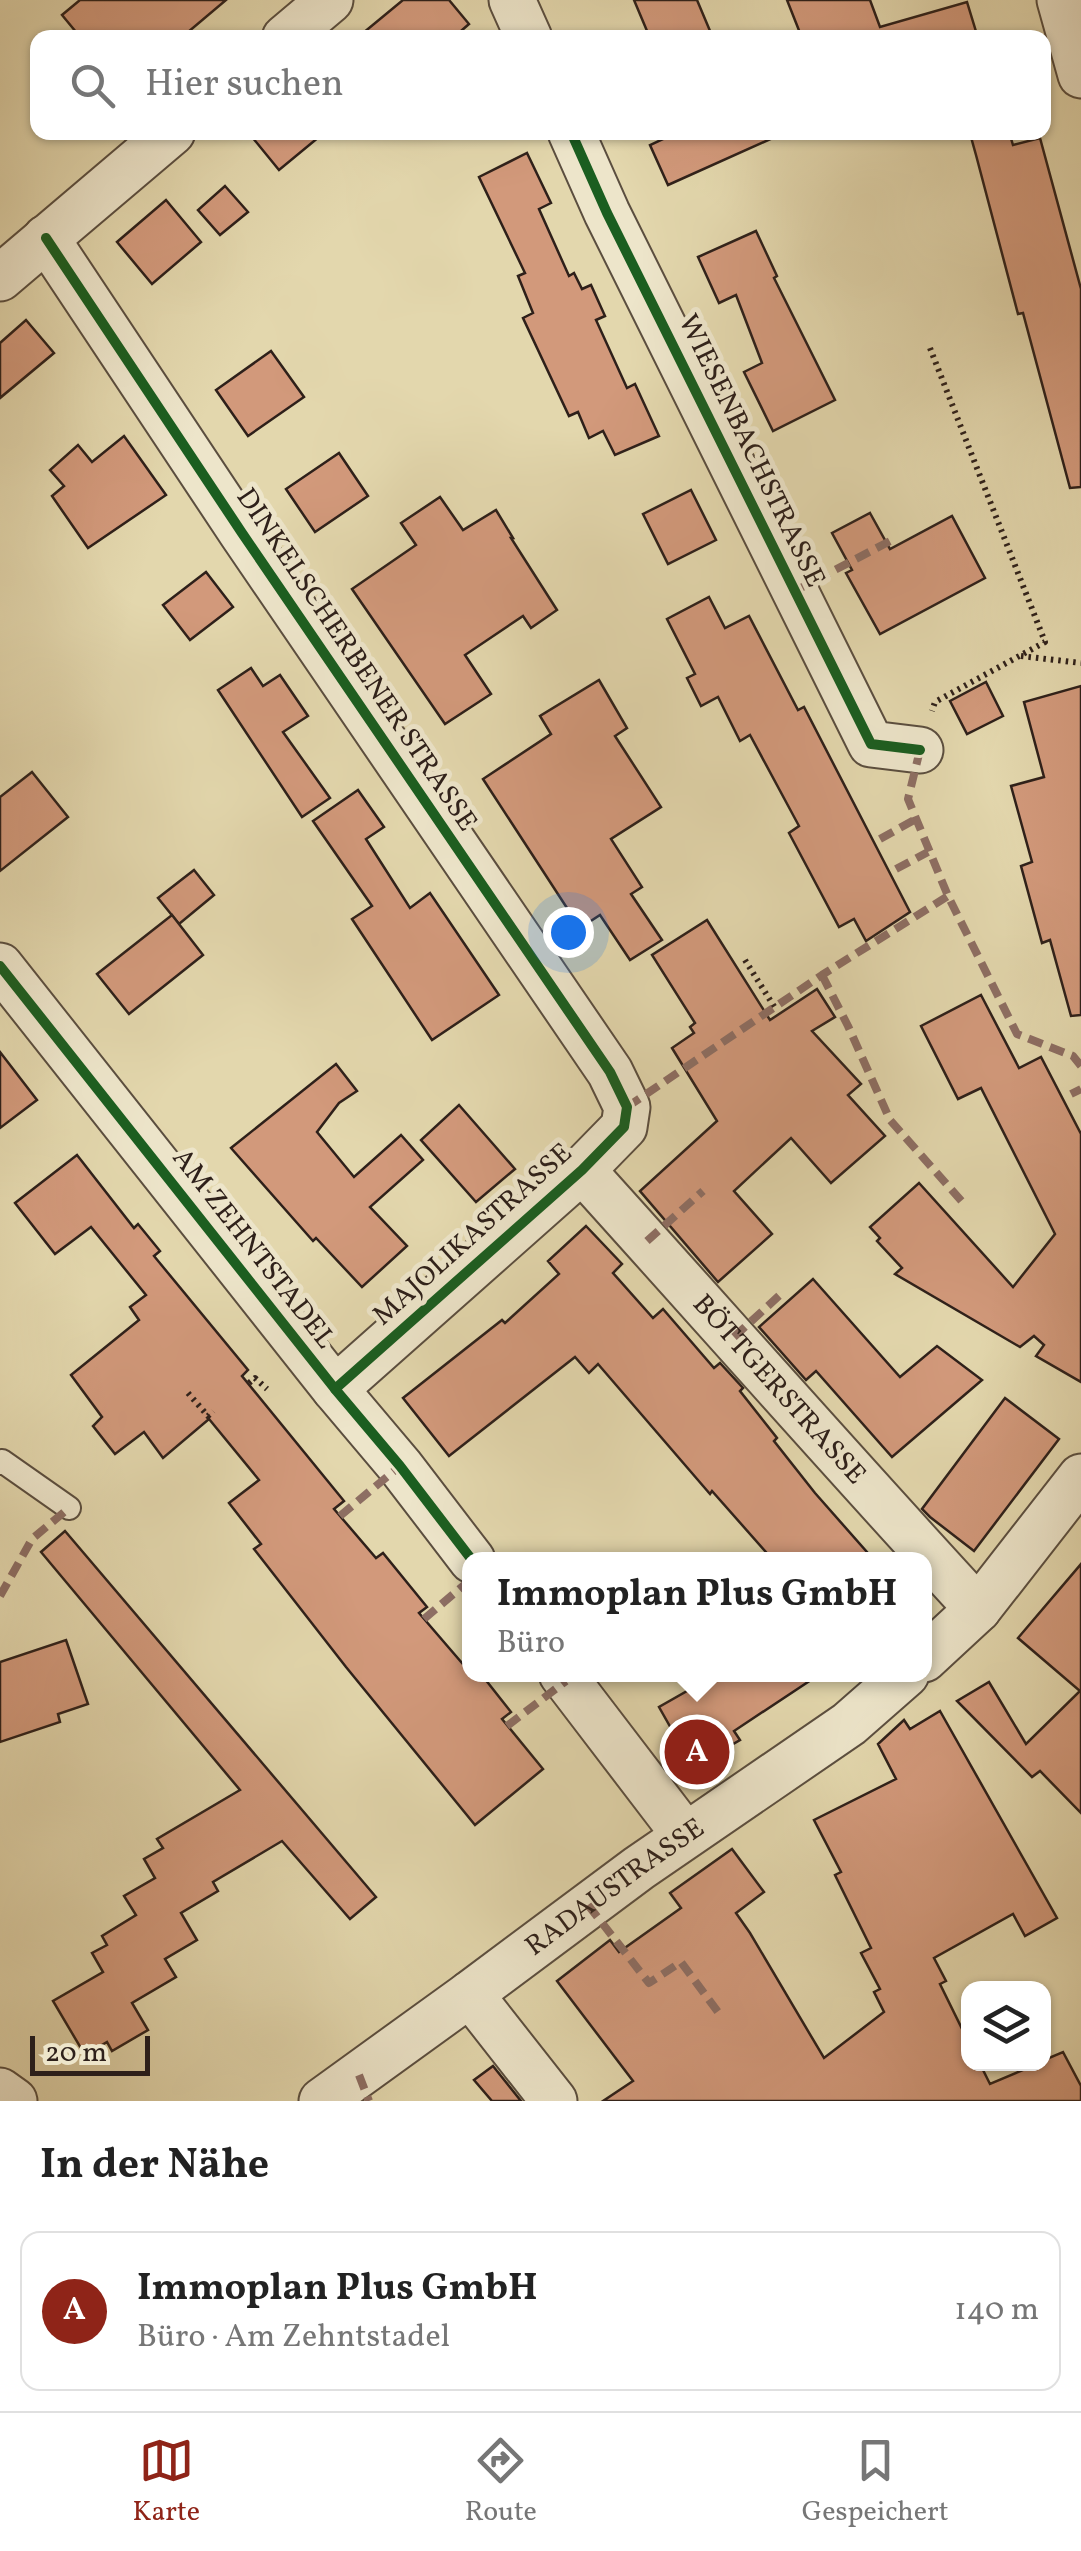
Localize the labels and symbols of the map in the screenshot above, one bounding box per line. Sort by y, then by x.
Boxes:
street label: WIESENBACHSTRASSE [668,308,834,594]
street label: DINKELSCHERBENER STRASSE [226,481,486,839]
your location [543,907,594,958]
street label: MAJOLIKASTRASSE [365,1135,581,1335]
street label: AM ZEHNTSTADEL [162,1141,344,1358]
street label: BÖTTGERSTRASSE [683,1286,875,1493]
pin: A [664,1714,730,1790]
street label: RADAUSTRASSE [517,1809,712,1966]
scale bar [30,2031,150,2076]

